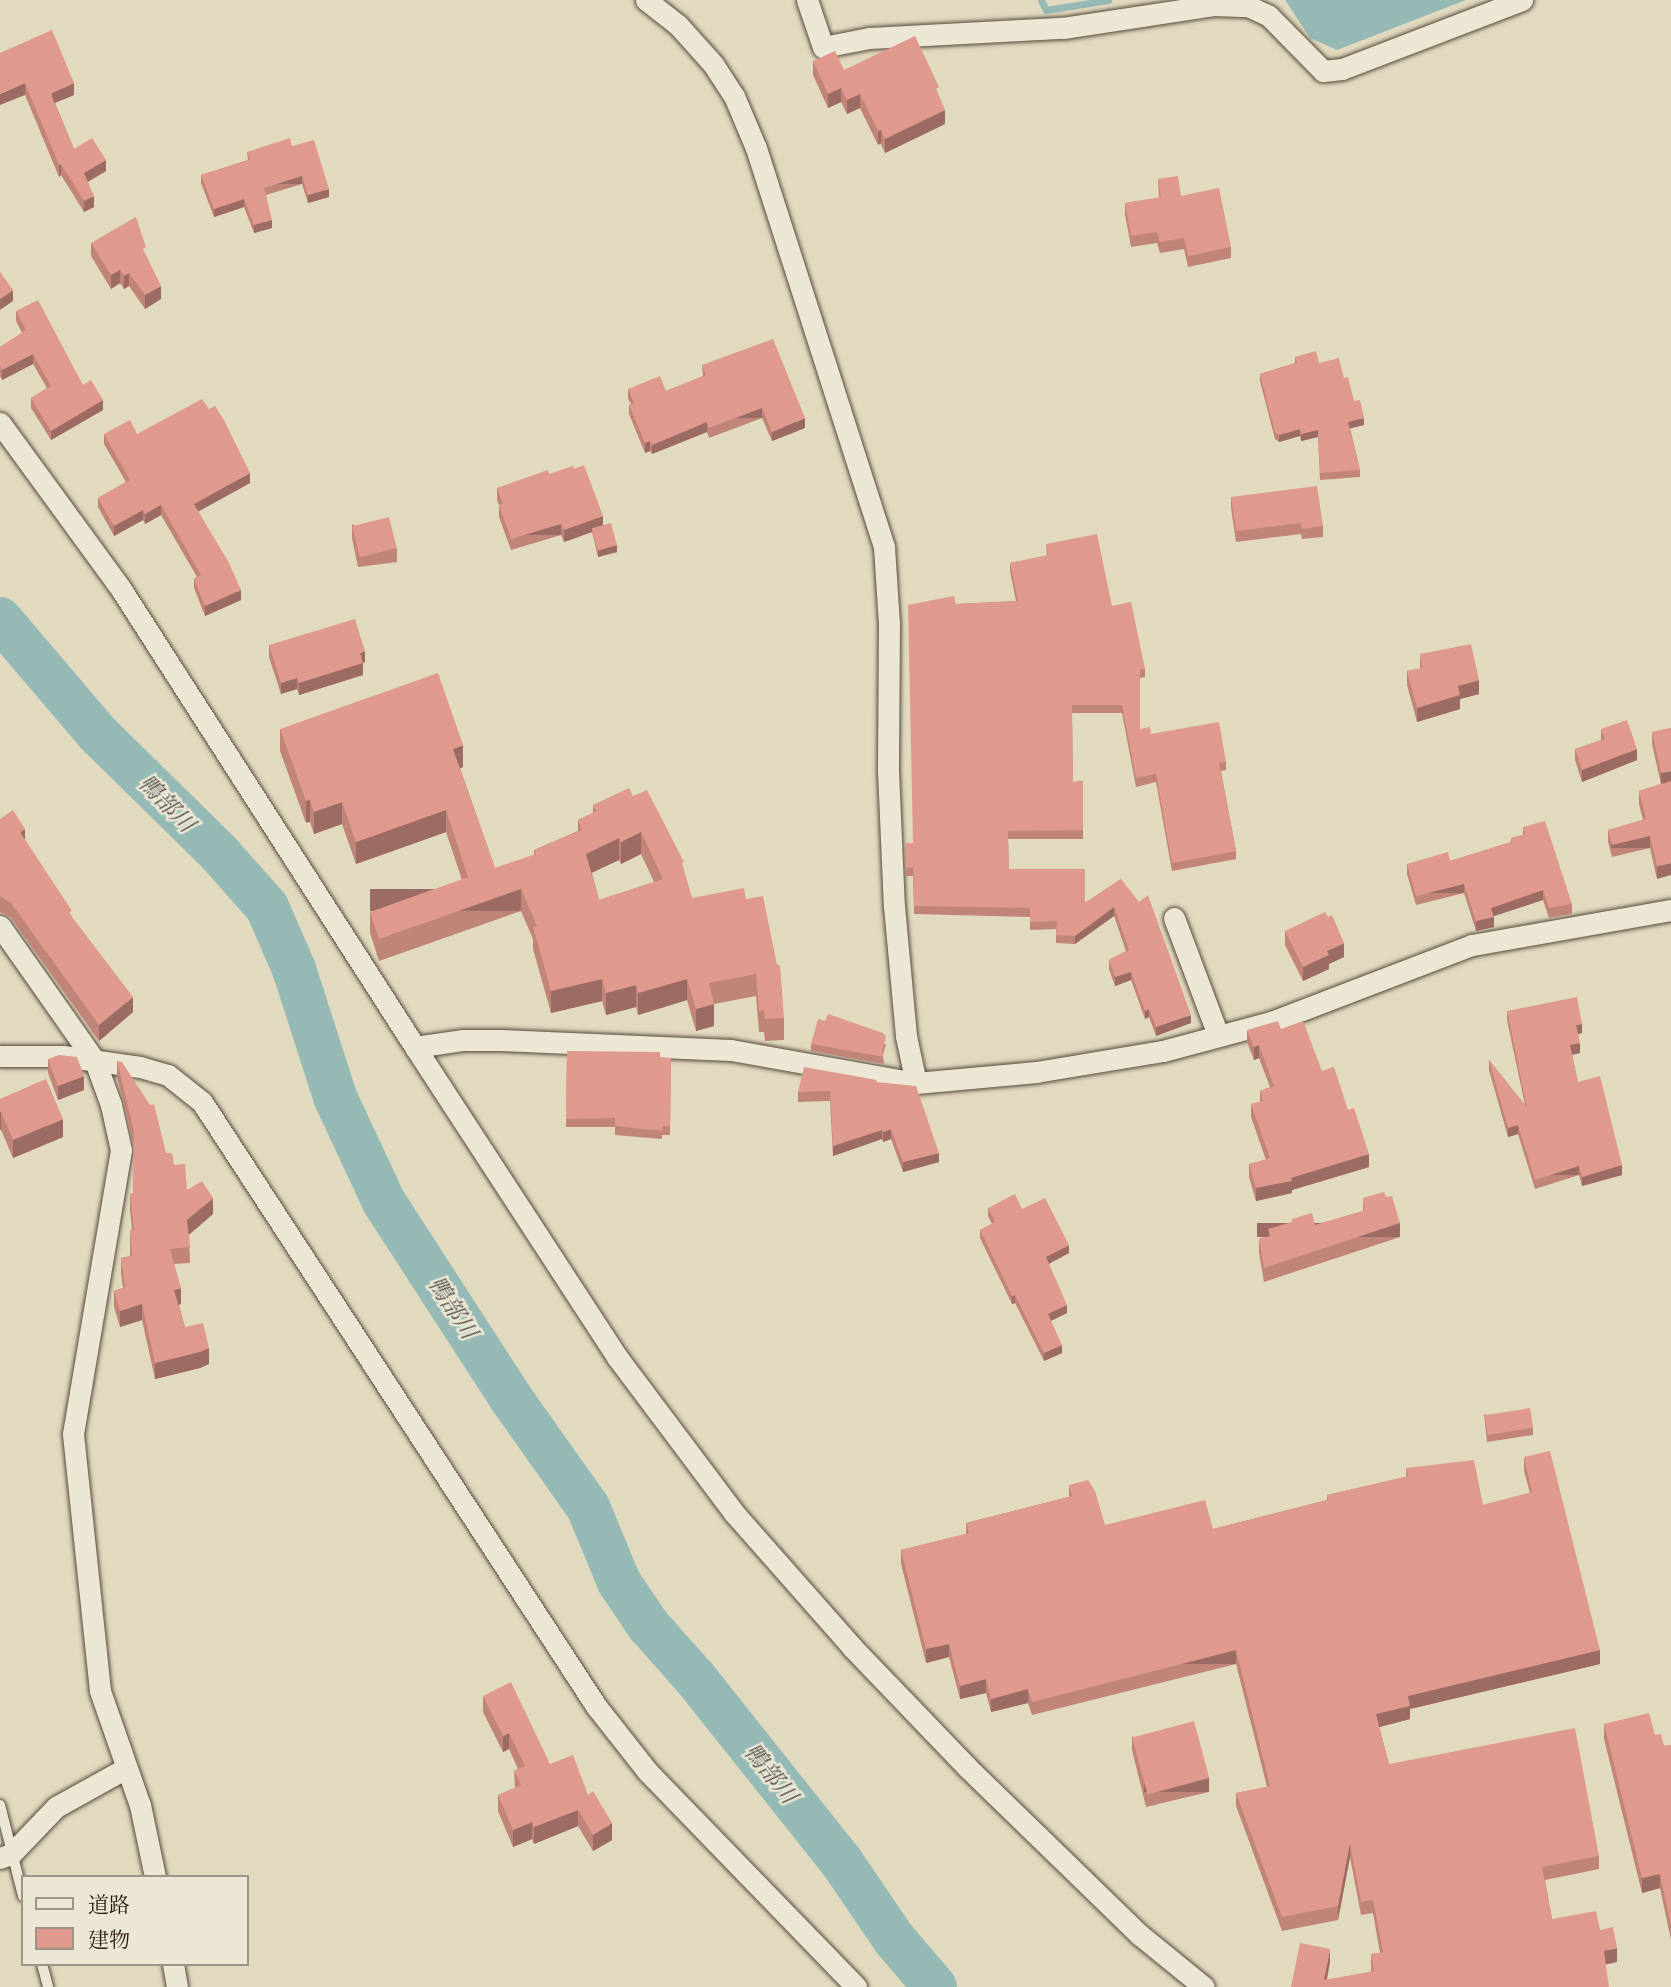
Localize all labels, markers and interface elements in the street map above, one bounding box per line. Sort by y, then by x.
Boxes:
water label: 鴨部川 [132,770,200,838]
water label: 鴨部川 [422,1272,482,1344]
water label: 鴨部川 [738,1739,802,1809]
legend [21,1875,248,1966]
text: 道路 [88,1893,130,1919]
text: 建物 [88,1928,130,1954]

